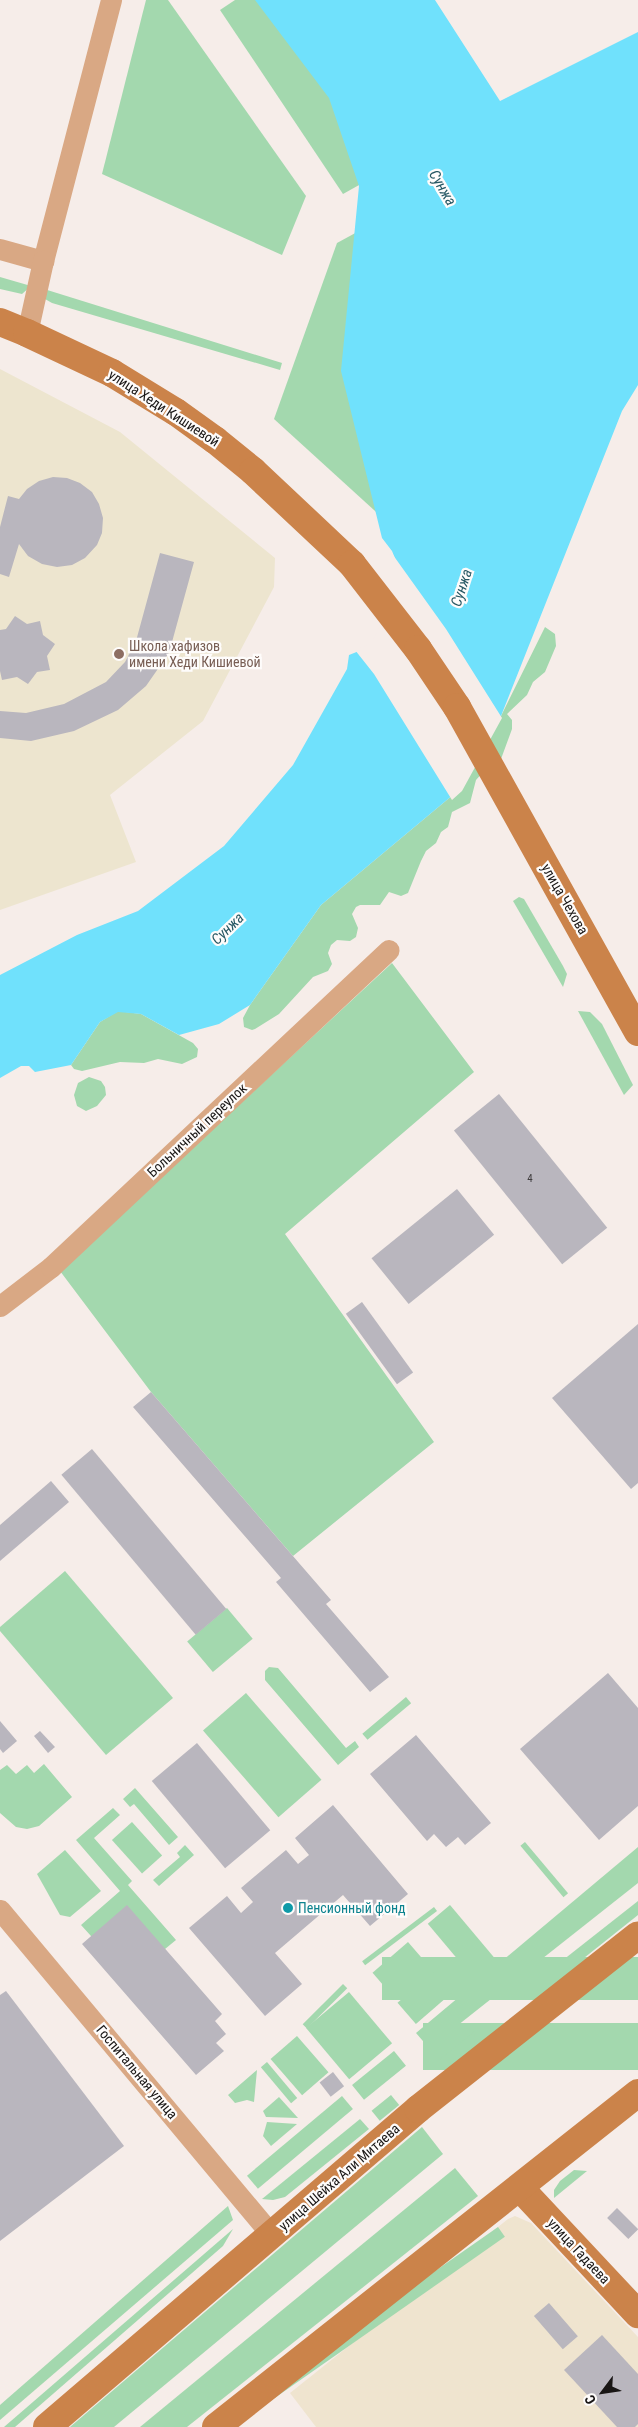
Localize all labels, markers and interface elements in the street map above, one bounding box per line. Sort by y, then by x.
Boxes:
water label: Сунжа [424,167,460,209]
street label: улица Хеди Кишиевой [105,366,223,450]
water label: Сунжа [448,567,476,609]
place label: Школа хафизов имени Хеди Кишиевой [129,638,261,670]
marker: Школа хафизов имени Хеди Кишиевой [113,648,125,660]
street label: улица Чехова [538,861,592,937]
water label: Сунжа [208,909,248,949]
street label: Больничный переулок [144,1080,250,1180]
house number: 4 [527,1172,533,1186]
place label: Пенсионный фонд [298,1900,406,1916]
marker: Пенсионный фонд [282,1902,294,1914]
street label: Госпитальная улица [93,2022,181,2122]
street label: улица Шейха Али Митаева [275,2120,403,2234]
street label: улица Гадаева [544,2215,614,2287]
north arrow [578,2367,628,2417]
text: С [581,2392,599,2407]

